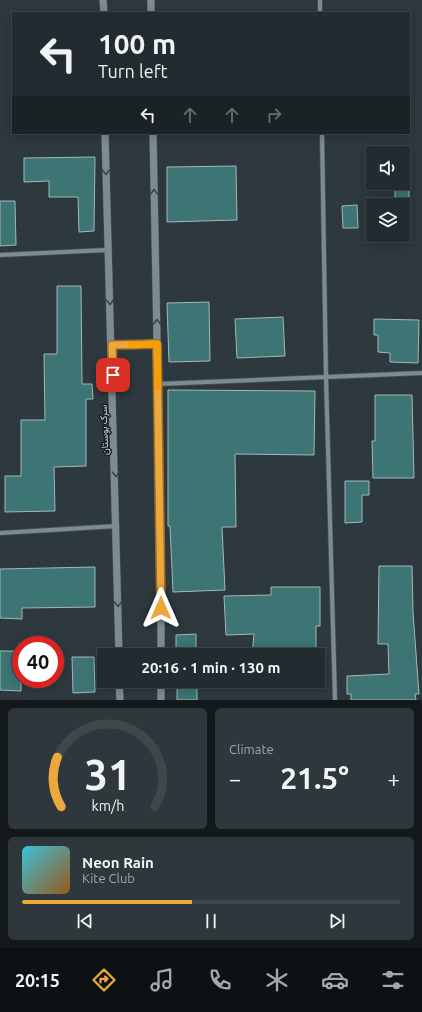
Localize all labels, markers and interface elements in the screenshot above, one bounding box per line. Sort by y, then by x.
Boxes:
icon: left [32,28,84,80]
text: 100 m [98,28,176,59]
text: Turn left [98,61,168,81]
icon: left [137,104,159,126]
icon: ahead [179,104,201,126]
icon: ahead [221,104,243,126]
icon: right [263,104,285,126]
map controls [366,146,410,242]
button: sound [366,146,410,190]
one-way arrow [102,169,110,175]
one-way arrow [150,189,159,195]
button: layers [366,198,410,242]
one-way arrow [106,299,114,305]
one-way arrow [153,319,161,325]
pin [96,358,130,392]
icon: arrive [102,364,124,386]
street label: سرک بوستان [98,405,111,455]
one-way arrow [111,471,120,477]
position arrow [140,587,182,629]
one-way arrow [114,601,122,607]
speed limit sign: 40 [12,636,64,688]
text: 20:16 · 1 min · 130 m [142,659,280,676]
text: Climate [229,742,274,756]
text: 31 [84,750,131,797]
text: 21.5° [280,761,349,795]
text: − [229,766,241,791]
text: + [388,766,400,791]
text: km/h [91,797,124,813]
text: Neon Rain [82,854,154,871]
text: Kite Club [82,871,135,885]
icon: previous [74,910,96,932]
icon: pause [200,910,222,932]
icon: next [326,910,348,932]
icon: directions [90,966,118,994]
icon: music [148,966,176,994]
icon: phone [206,966,234,994]
icon: climate [263,966,291,994]
icon: car [321,966,349,994]
icon: filters [379,966,407,994]
text: 20:15 [15,970,60,990]

